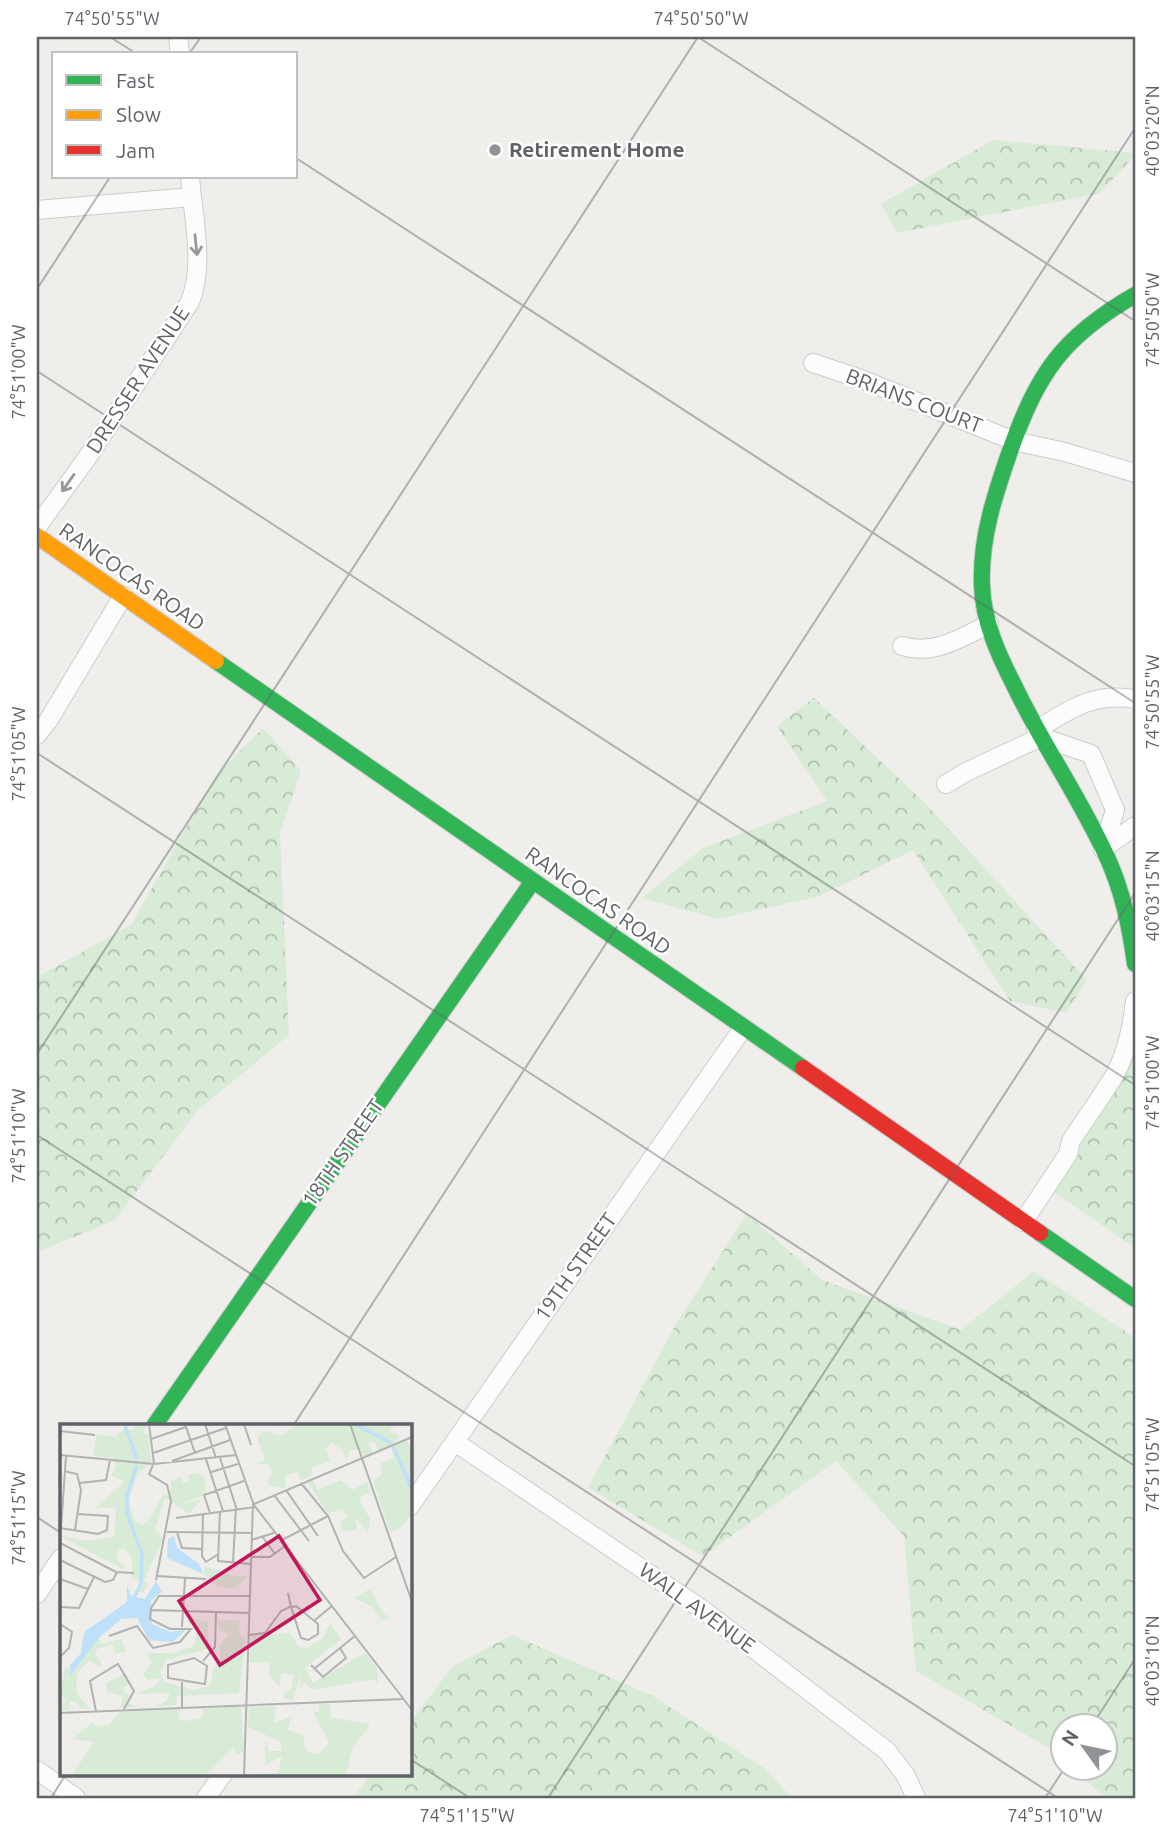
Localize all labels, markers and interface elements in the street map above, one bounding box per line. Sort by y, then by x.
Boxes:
text: 74°50'55"W [64,8,160,28]
text: 74°50'50"W [653,8,749,28]
legend [52,52,298,178]
text: Fast [116,68,154,92]
text: 40°03'20"N [1142,85,1162,177]
text: Slow [116,102,161,126]
place label: Retirement Home [509,137,685,161]
text: Jam [116,138,155,162]
marker: Retirement Home [487,142,503,158]
one-way arrow [190,233,203,256]
text: 74°50'50"W [1142,272,1162,368]
street label: DRESSER AVENUE [81,302,194,457]
text: 74°51'00"W [8,324,28,420]
street label: BRIANS COURT [843,363,986,437]
one-way arrow [61,473,75,492]
street label: RANCOCAS ROAD [55,517,210,635]
text: 74°50'55"W [1142,654,1162,750]
text: 74°51'05"W [8,706,28,802]
street label: RANCOCAS ROAD [521,841,676,959]
text: 40°03'15"N [1142,850,1162,942]
text: 74°51'00"W [1142,1035,1162,1131]
text: 74°51'10"W [8,1088,28,1184]
street label: 18TH STREET [296,1094,388,1211]
street label: 19TH STREET [529,1208,621,1325]
text: 74°51'05"W [1142,1417,1162,1513]
inset map [60,1424,411,1776]
text: 74°51'15"W [8,1470,28,1566]
street label: WALL AVENUE [635,1557,760,1657]
text: 40°03'10"N [1142,1615,1162,1707]
north arrow [1050,1713,1120,1783]
text: N [1057,1726,1083,1750]
text: 74°51'15"W [419,1805,515,1825]
text: 74°51'10"W [1007,1805,1103,1825]

